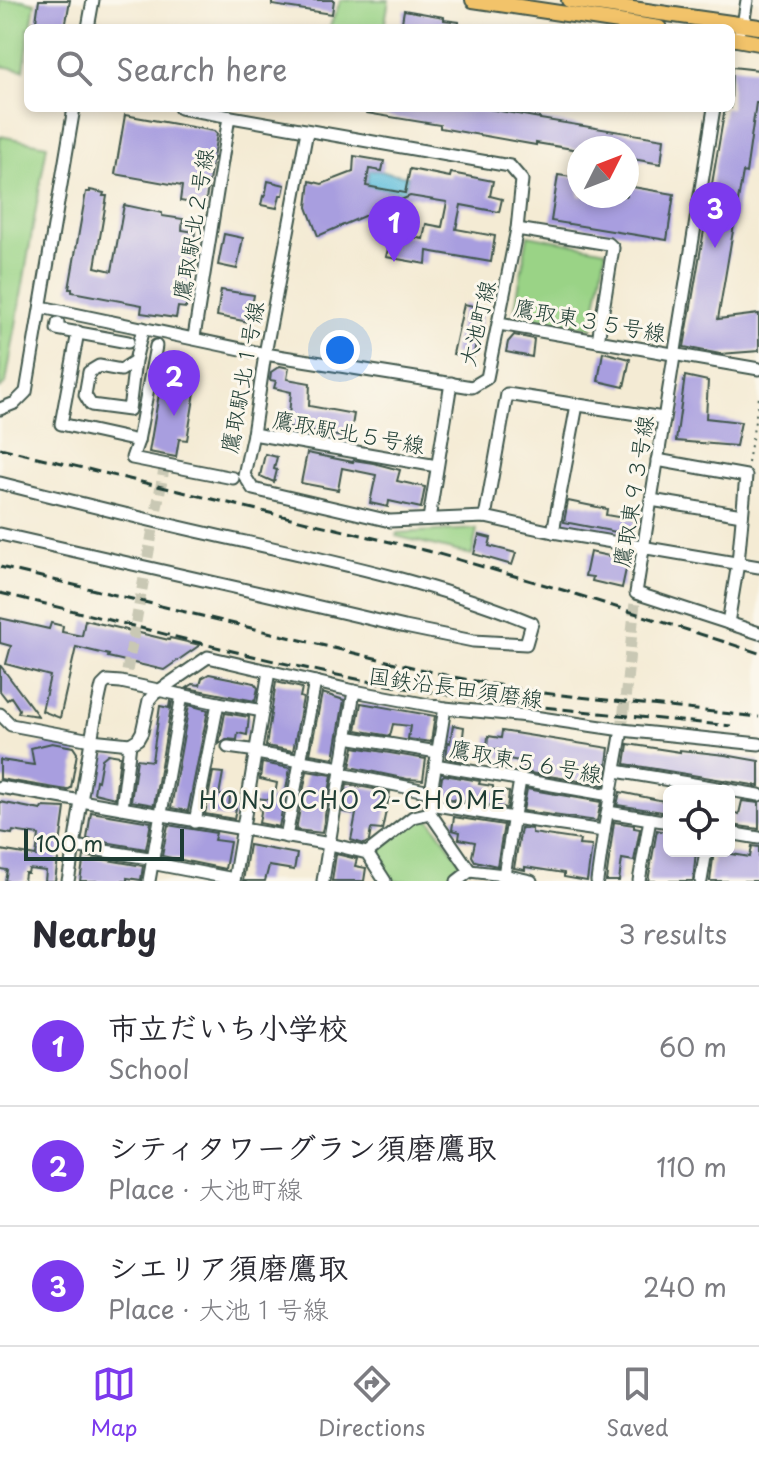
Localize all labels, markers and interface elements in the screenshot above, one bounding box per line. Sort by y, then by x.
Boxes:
search box [24,24,735,112]
icon: search [52,46,96,90]
text: Search here [116,46,288,91]
north arrow [567,136,639,208]
street label: 鷹取駅北２号線 [164,145,220,303]
pin: 3 [689,182,741,248]
pin: 1 [368,196,420,262]
street label: 大池町線 [449,276,503,370]
street label: 鷹取東３５号線 [511,289,669,349]
street label: 鷹取駅北１号線 [211,298,271,456]
your location [320,330,360,370]
pin: 2 [148,350,200,416]
street label: 鷹取駅北５号線 [270,401,428,461]
street label: 鷹取東９３号線 [604,412,660,570]
street label: 国鉄沿長田須磨線 [367,657,545,715]
street label: 鷹取東５６号線 [447,730,605,790]
district label: HONJOCHO 2-CHOME [199,781,507,817]
map controls [663,785,735,857]
button: locate [663,785,735,857]
scale bar [24,825,184,861]
text: 100 m [36,826,103,859]
text: Nearby [32,907,157,959]
text: 3 results [619,914,727,953]
text: 市立だいち小学校 [108,1004,348,1049]
text: 1 [52,1027,64,1066]
text: 60 m [659,1027,727,1066]
text: School [108,1049,190,1088]
text: シティタワーグラン須磨鷹取 [108,1124,496,1169]
text: 2 [49,1147,67,1186]
text: 110 m [656,1147,727,1186]
text: Place · 大池町線 [108,1169,302,1208]
text: シエリア須磨鷹取 [108,1244,348,1289]
text: 3 [49,1267,67,1306]
text: 240 m [643,1267,727,1306]
text: Place · 大池１号線 [108,1289,328,1328]
tab: Map [90,1362,137,1443]
tab: Directions [318,1362,425,1443]
tab: Saved [606,1362,669,1443]

